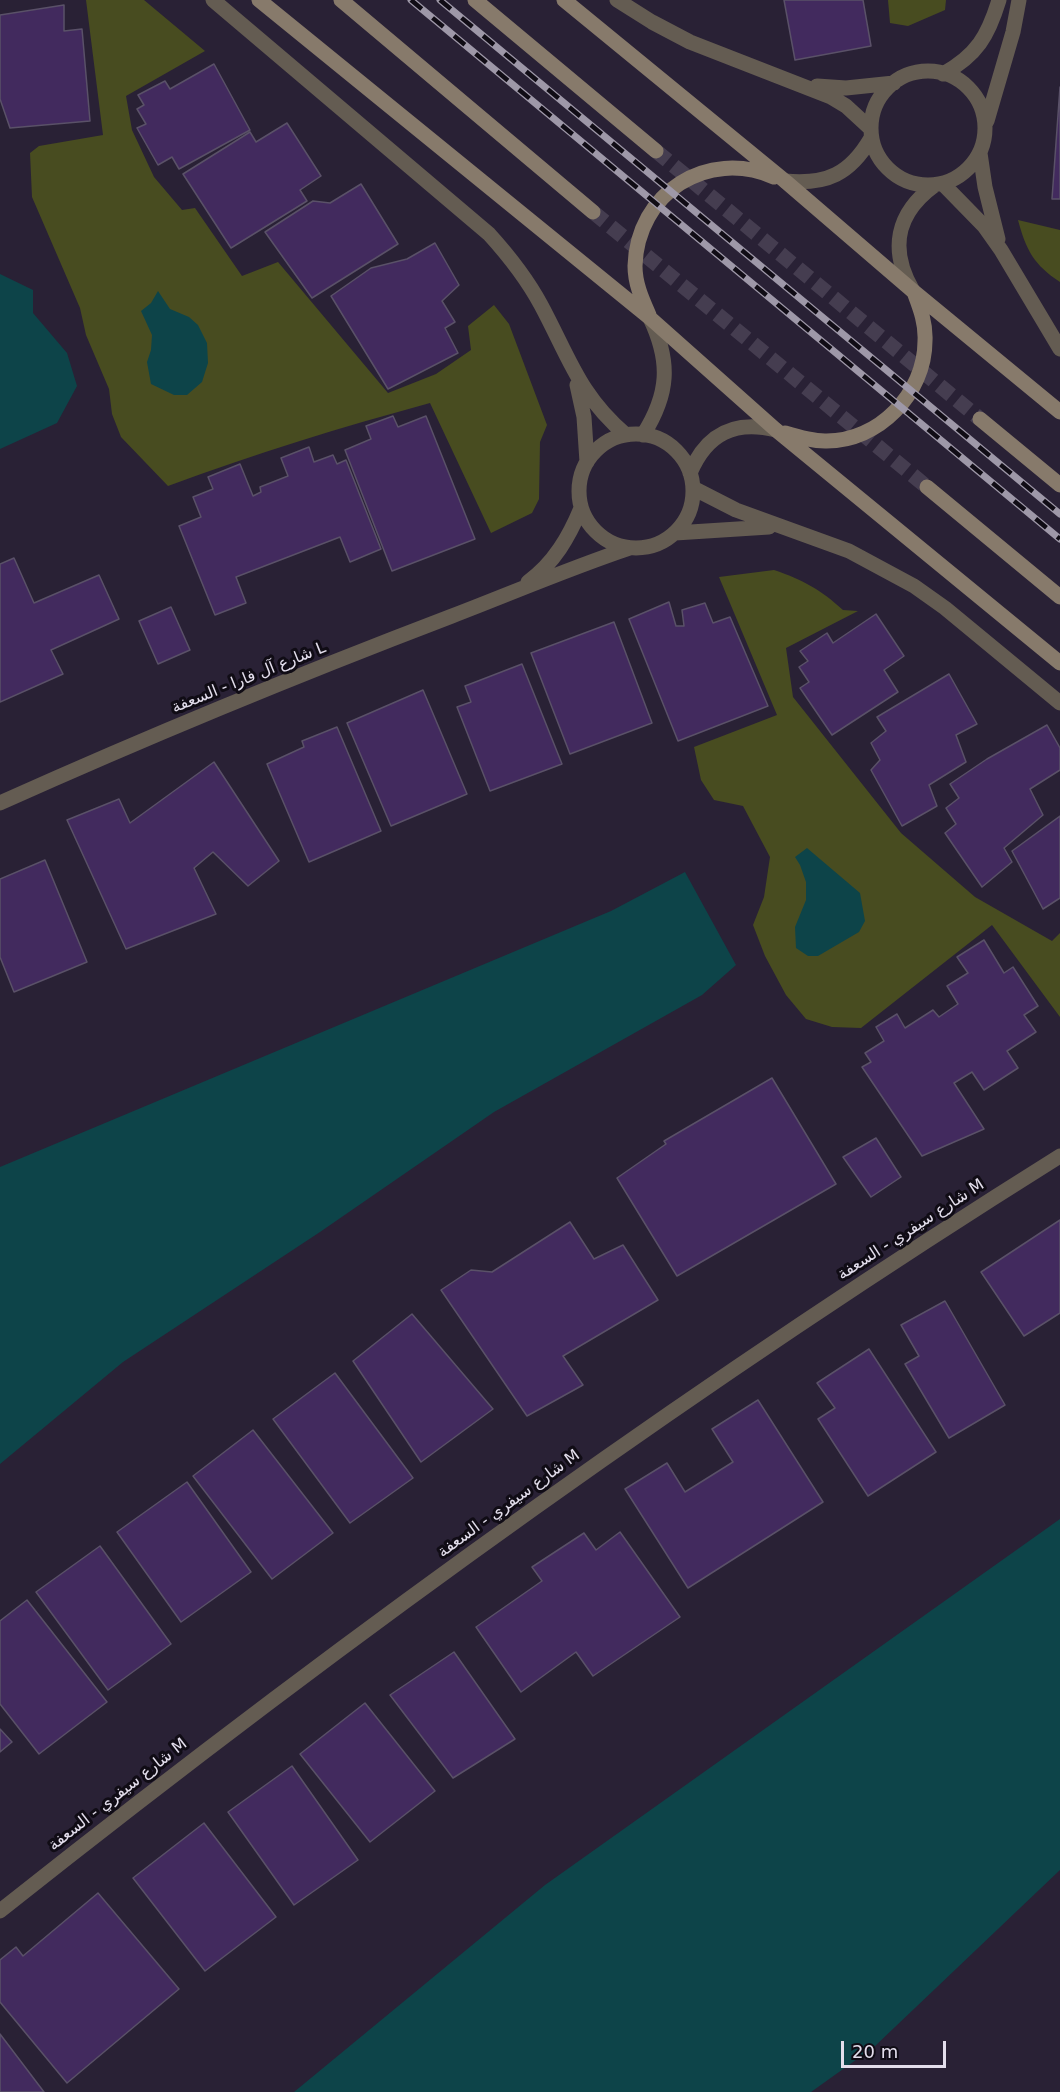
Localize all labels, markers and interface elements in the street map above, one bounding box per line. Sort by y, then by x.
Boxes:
street label: شارع آل فارا - السعفة L [169,638,329,718]
street label: شارع سيفري - السعفة M [834,1175,988,1285]
street label: شارع سيفري - السعفة M [434,1446,584,1562]
street label: شارع سيفري - السعفة M [45,1735,191,1855]
scale bar [844,2029,949,2067]
text: 20 m [852,2041,898,2062]

